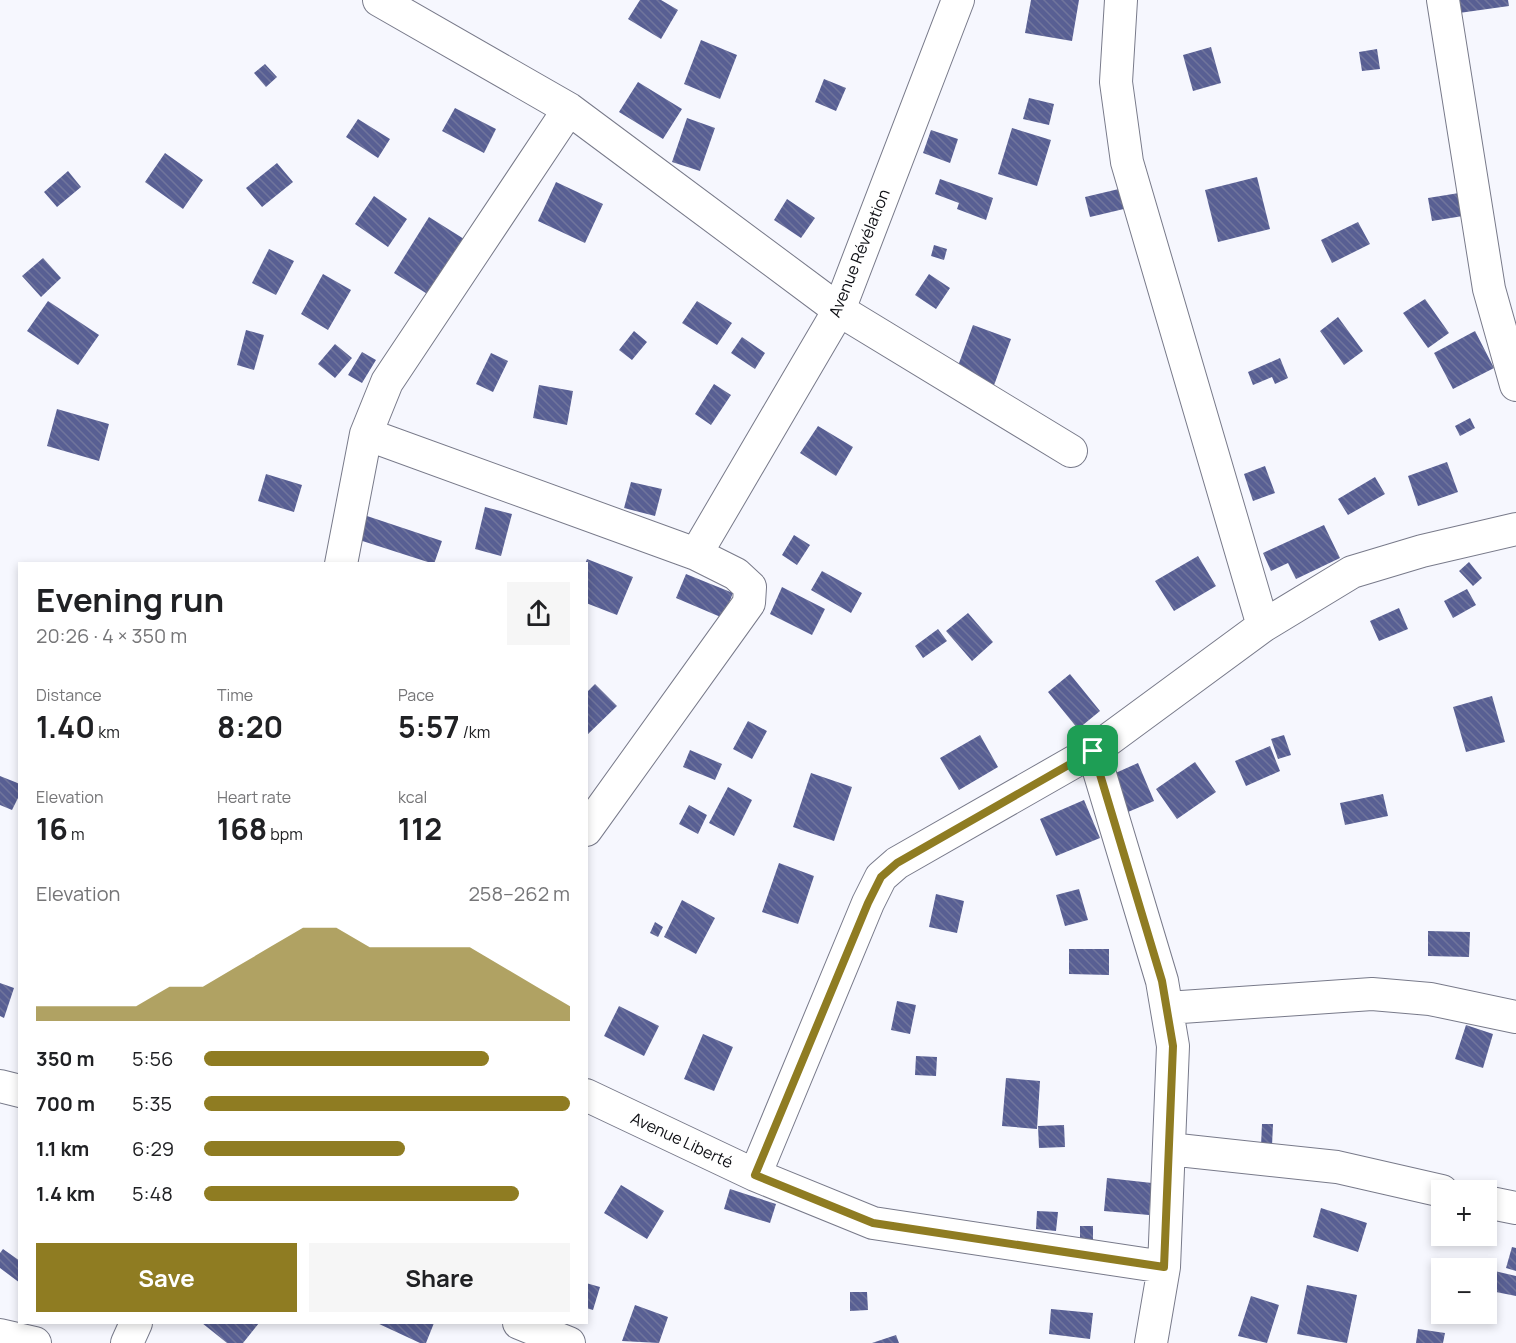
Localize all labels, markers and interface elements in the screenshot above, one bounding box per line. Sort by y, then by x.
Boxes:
street label: Avenue Révélation [823,186,895,320]
text: Evening run [36,577,224,622]
button: share [507,582,570,645]
text: 20:26 · 4 × 350 m [36,622,187,649]
text: Distance [36,684,102,706]
text: Time [217,684,253,706]
text: Pace [398,684,434,706]
text: 1.40 [36,706,95,747]
text: 8:20 [217,706,283,747]
text: 5:57 [398,706,459,747]
text: km [95,721,120,743]
text: /km [459,721,490,743]
pin [1067,725,1118,776]
icon: arrive [1076,734,1109,767]
text: Elevation [36,786,104,808]
text: Heart rate [217,786,291,808]
text: kcal [398,786,427,808]
text: 16 [36,808,68,849]
text: 168 [217,808,267,849]
text: 112 [398,808,442,849]
text: m [68,823,85,845]
text: bpm [267,823,303,845]
text: Elevation [36,880,120,907]
text: 258–262 m [468,880,570,907]
text: 350 m [36,1045,95,1072]
text: 5:56 [132,1045,174,1072]
text: 700 m [36,1090,95,1117]
text: 5:35 [132,1090,172,1117]
street label: Avenue Liberté [627,1107,737,1173]
text: 1.1 km [36,1135,89,1162]
text: 6:29 [132,1135,174,1162]
text: 1.4 km [36,1180,95,1207]
text: 5:48 [132,1180,173,1207]
map controls [1431,1180,1497,1324]
button: + [1431,1180,1497,1246]
button: Save [36,1243,297,1312]
button: Share [309,1243,570,1312]
button: − [1431,1258,1497,1324]

